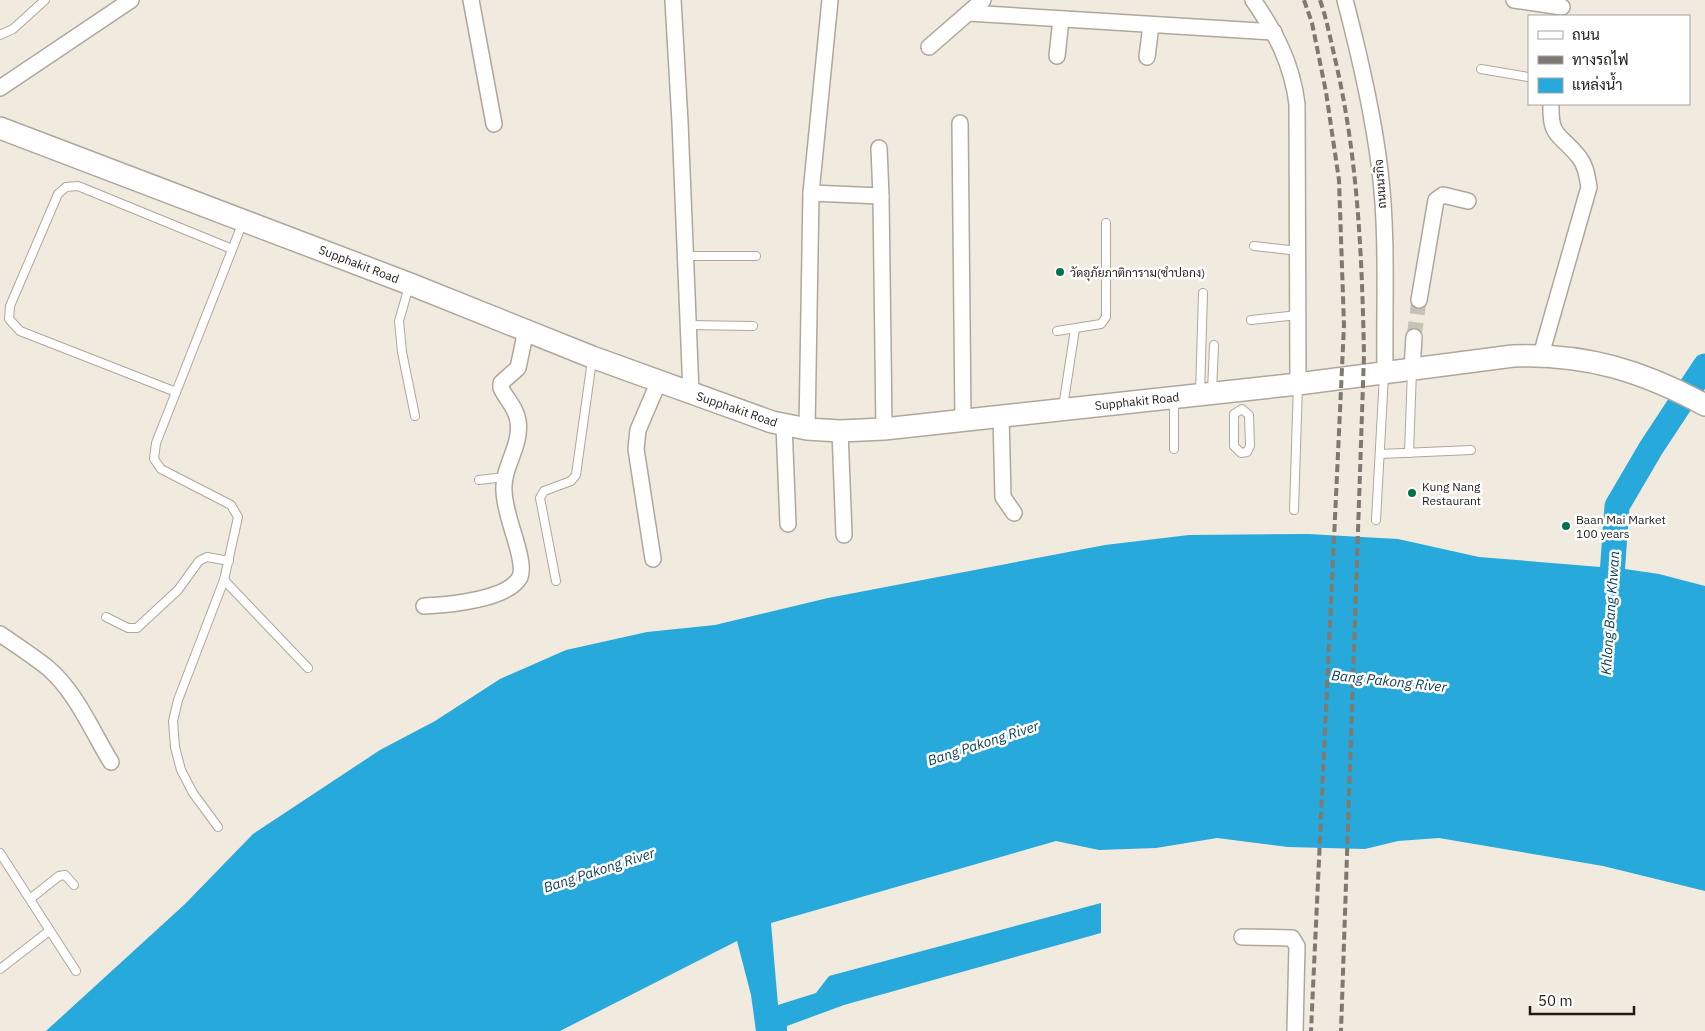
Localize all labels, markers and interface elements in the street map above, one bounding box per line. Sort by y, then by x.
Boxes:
legend [1528,15,1690,105]
text: ถนน [1572,25,1600,44]
text: ทางรถไฟ [1572,50,1629,69]
text: แหล่งน้ำ [1572,72,1623,94]
street label: ถนนนรกิจ [1371,159,1389,209]
street label: Supphakit Road [317,242,401,286]
place label: วัดอุภัยภาติการาม(ซำปอกง) [1070,265,1205,282]
marker: วัดอุภัยภาติการาม(ซำปอกง) [1054,266,1066,278]
street label: Supphakit Road [694,388,780,430]
street label: Supphakit Road [1094,389,1180,413]
place label: Kung Nang Restaurant [1422,479,1481,508]
marker: Kung Nang Restaurant [1406,487,1418,499]
place label: Baan Mai Market 100 years [1576,512,1666,541]
marker: Baan Mai Market 100 years [1560,520,1572,532]
water label: Khlong Bang Khwan [1597,550,1623,676]
water label: Bang Pakong River [1330,666,1448,696]
water label: Bang Pakong River [925,716,1042,769]
water label: Bang Pakong River [541,843,658,896]
scale bar [1530,984,1634,1016]
text: 50 m [1538,991,1573,1010]

